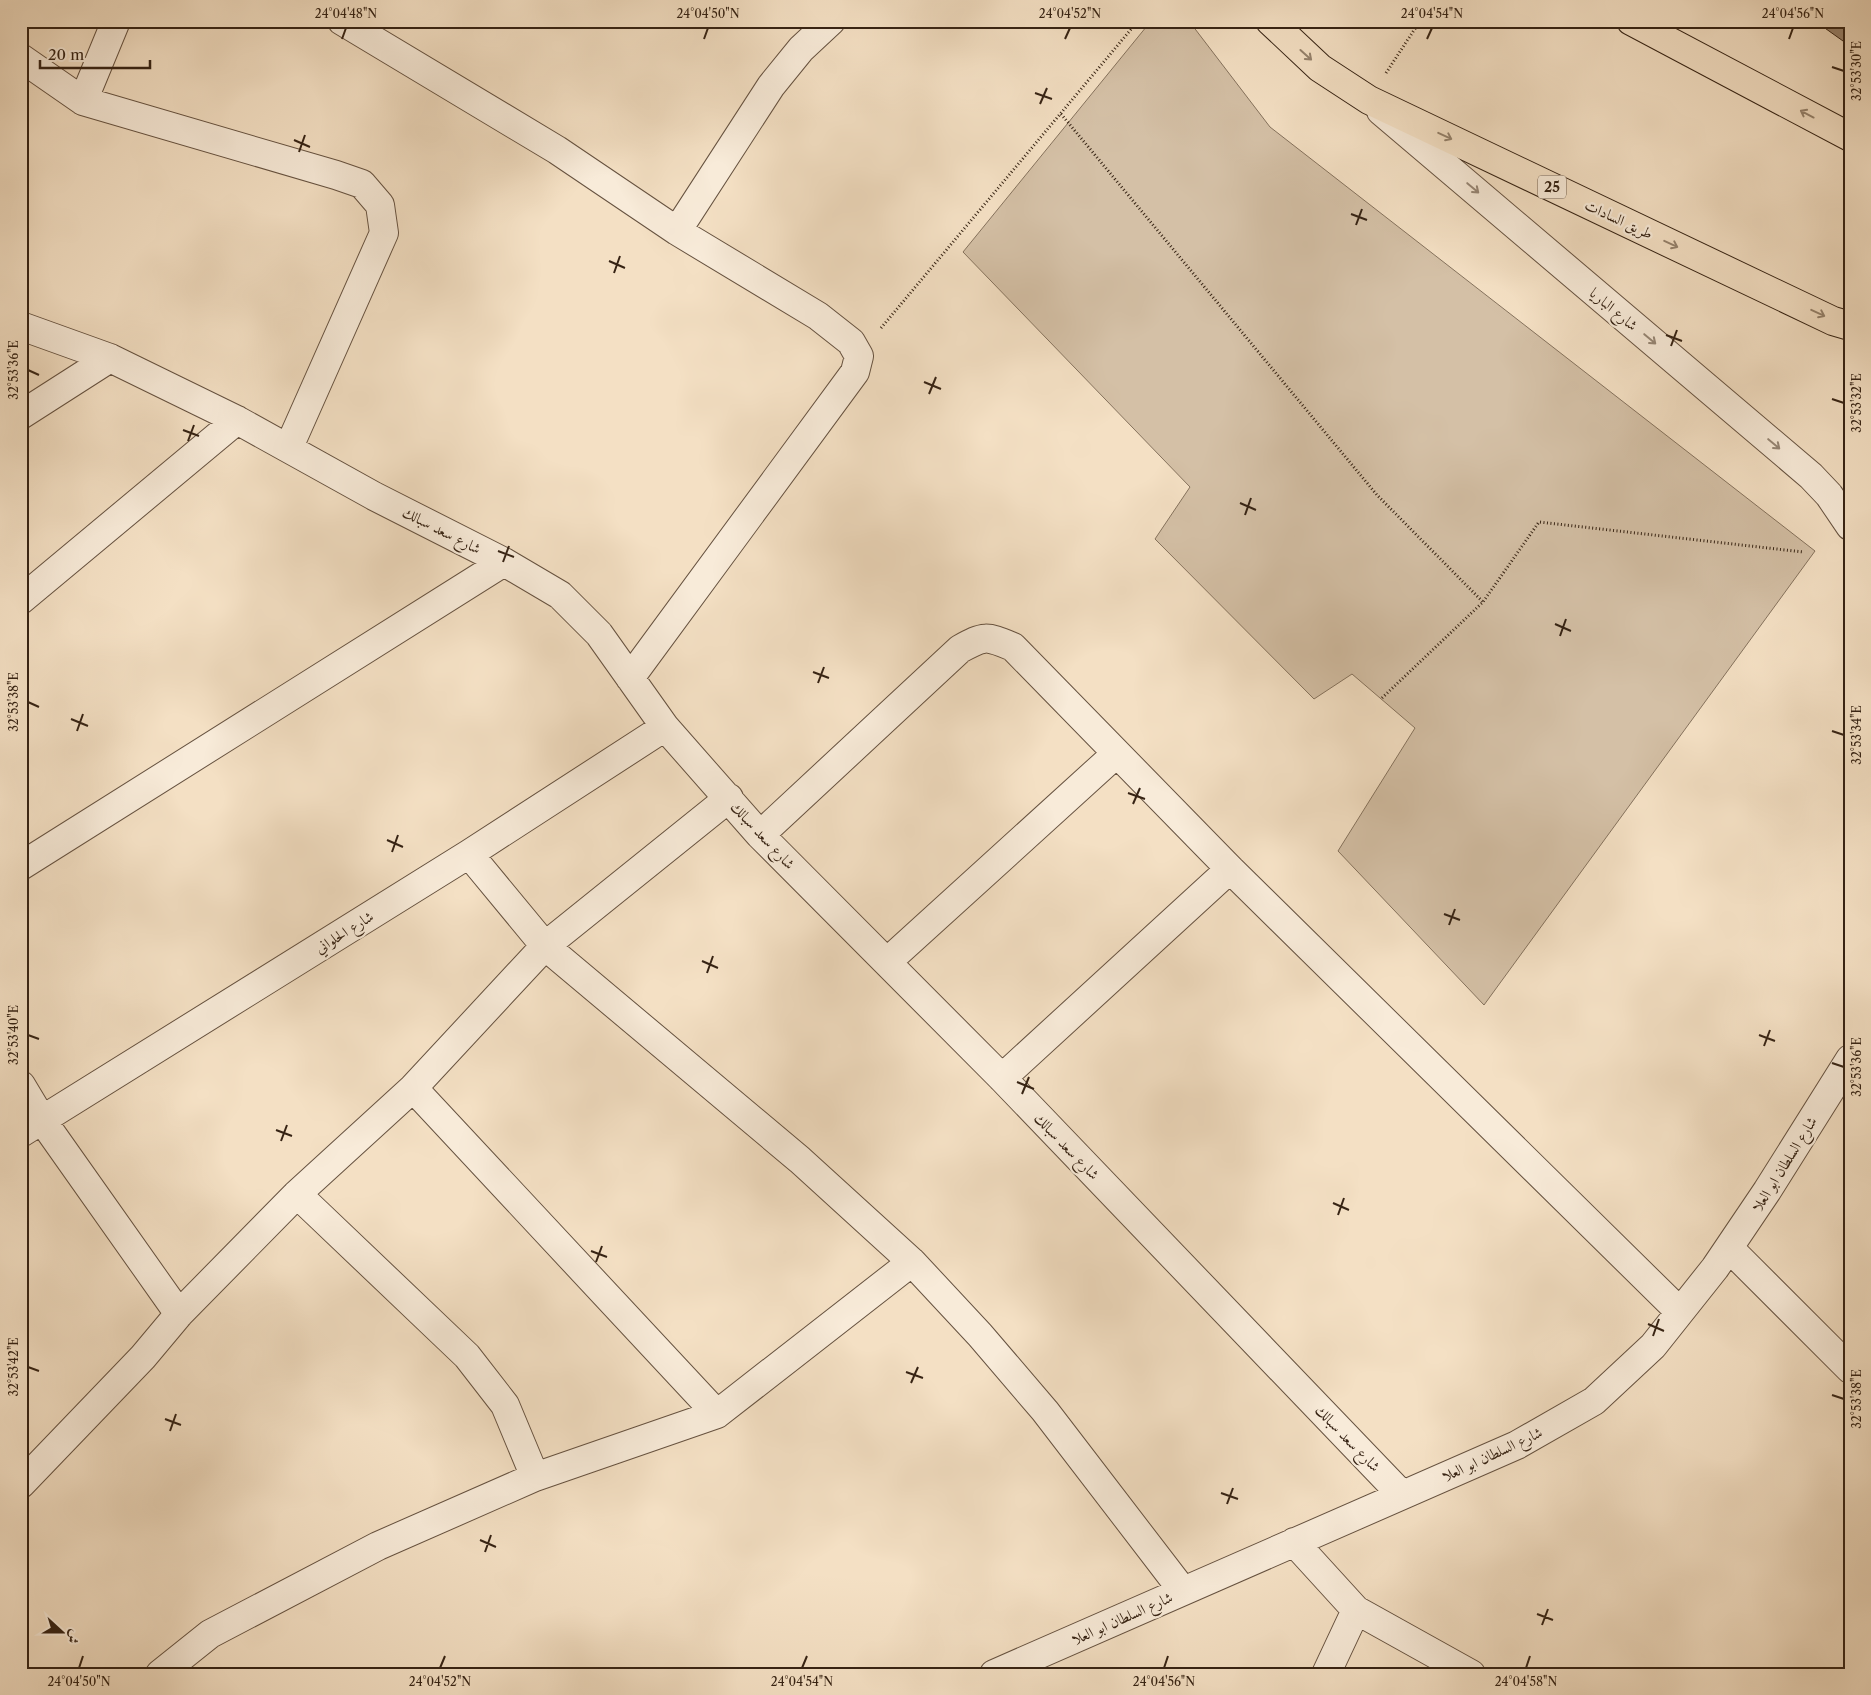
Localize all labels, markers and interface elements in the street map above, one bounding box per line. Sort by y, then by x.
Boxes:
text: 24°04'48"N [315,6,377,21]
text: 24°04'50"N [676,6,740,21]
text: 24°04'52"N [1039,6,1101,21]
text: 24°04'54"N [1401,6,1463,21]
text: 24°04'56"N [1762,6,1824,21]
scale bar [40,38,150,70]
text: 32°53'30"E [1849,41,1864,101]
text: 20 m [48,45,84,64]
one-way arrow [1299,49,1312,61]
one-way arrow [1799,109,1814,119]
one-way arrow [1437,132,1452,142]
road number: 25 [1538,176,1566,198]
one-way arrow [1466,183,1479,194]
street label: طريق السادات [1581,195,1656,244]
one-way arrow [1663,239,1678,249]
street label: شارع الباريا [1583,283,1642,338]
one-way arrow [1810,309,1825,319]
one-way arrow [1643,333,1656,344]
text: 32°53'36"E [6,340,21,400]
text: 32°53'32"E [1849,373,1864,433]
one-way arrow [1767,438,1780,450]
street label: شارع سعد سبالك [398,502,485,562]
text: 32°53'38"E [6,672,21,732]
text: 32°53'34"E [1849,705,1864,765]
street label: شارع سعد سبالك [724,797,799,876]
street label: شارع الحلواني [311,907,379,961]
text: 32°53'40"E [6,1005,21,1065]
text: 32°53'36"E [1849,1037,1864,1097]
street label: شارع سعد سبالك [1027,1109,1104,1186]
street label: شارع السلطان ابو العلا [1747,1113,1824,1217]
text: 32°53'42"E [6,1337,21,1397]
text: 32°53'38"E [1849,1369,1864,1429]
street label: شارع سعد سبالك [1308,1401,1385,1478]
street label: شارع السلطان ابو العلا [1439,1422,1547,1489]
street label: شارع السلطان ابو العلا [1068,1587,1177,1652]
north arrow [38,1608,88,1658]
text: ش [63,1627,85,1646]
text: 24°04'50"N [47,1674,111,1689]
text: 24°04'52"N [409,1674,471,1689]
text: 24°04'54"N [771,1674,833,1689]
text: 24°04'56"N [1133,1674,1195,1689]
text: 24°04'58"N [1495,1674,1557,1689]

